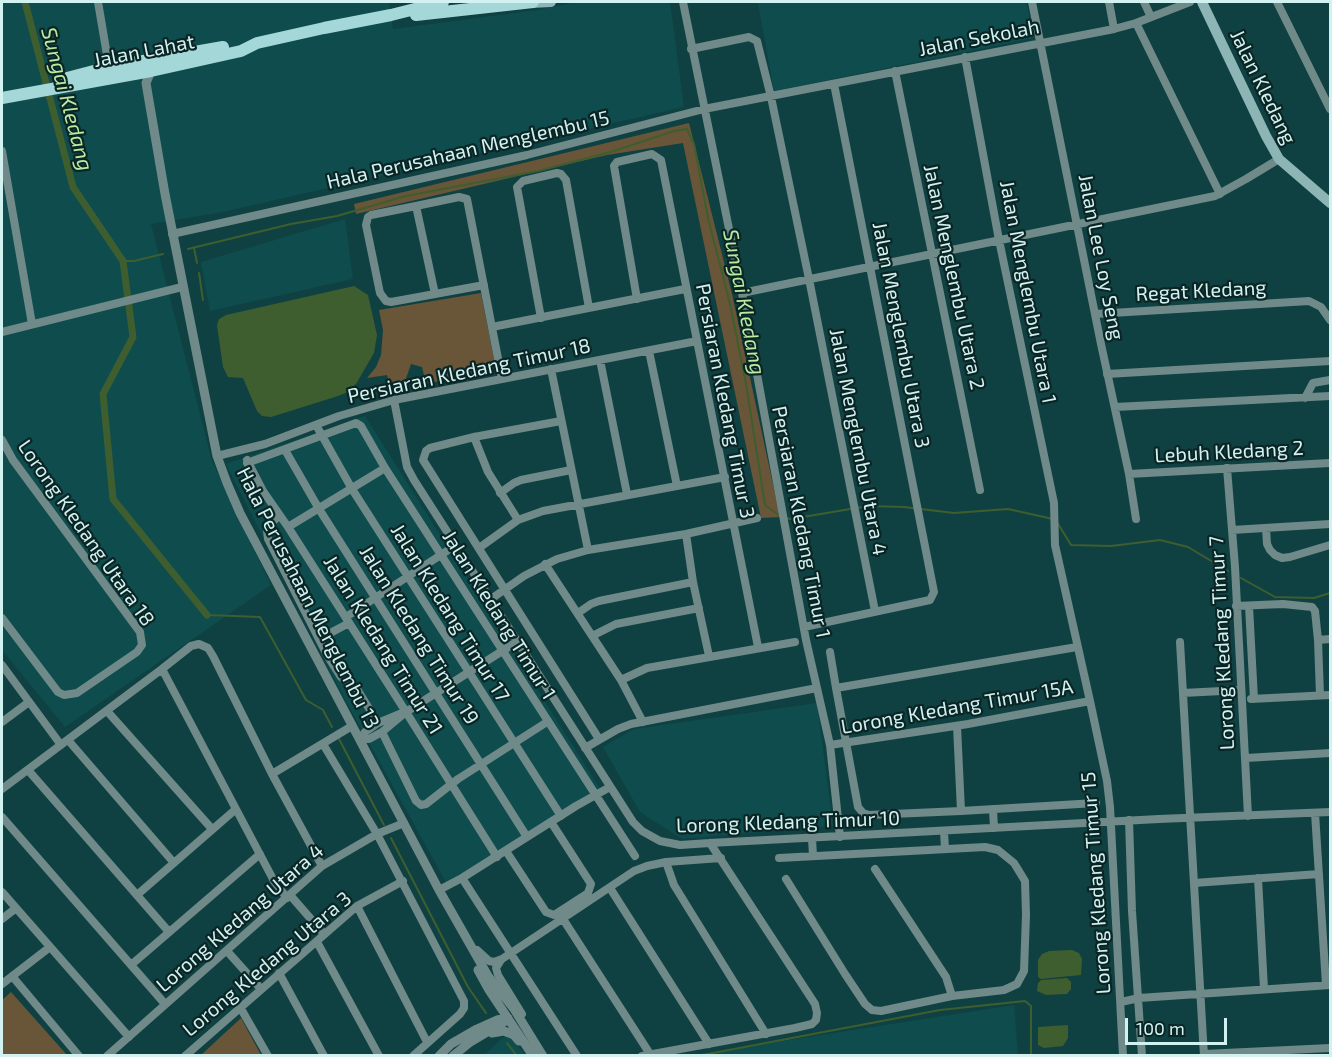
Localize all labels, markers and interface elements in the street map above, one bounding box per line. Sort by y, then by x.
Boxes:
street label: Jalan Sekolah [917,15,1041,61]
water label: Sungai Kledang [36,24,98,174]
street label: Jalan Kledang [1225,26,1301,148]
street label: Jalan Lahat [92,29,196,73]
street label: Hala Perusahaan Menglembu 15 [324,106,612,194]
street label: Jalan Menglembu Utara 2 [918,162,990,392]
street label: Jalan Lee Loy Seng [1073,172,1129,342]
street label: Jalan Menglembu Utara 1 [995,178,1061,406]
street label: Jalan Menglembu Utara 3 [867,220,935,450]
water label: Sungai Kledang [718,227,770,377]
street label: Regat Kledang [1135,276,1267,306]
street label: Persiaran Kledang Timur 3 [690,281,760,521]
street label: Jalan Menglembu Utara 4 [824,326,892,558]
street label: Persiaran Kledang Timur 18 [345,333,593,409]
street label: Persiaran Kledang Timur 1 [767,404,835,640]
street label: Lorong Kledang Utara 18 [13,435,159,631]
street label: Lebuh Kledang 2 [1154,436,1304,468]
street label: Hala Perusahaan Menglembu 13 [231,463,385,733]
street label: Jalan Kledang Timur 17 [385,520,515,706]
street label: Jalan Kledang Timur 1 [437,526,561,704]
street label: Lorong Kledang Timur 7 [1204,535,1240,751]
street label: Jalan Kledang Timur 19 [354,541,484,729]
street label: Jalan Kledang Timur 21 [318,551,448,739]
street label: Lorong Kledang Timur 15A [839,675,1075,739]
street label: Lorong Kledang Timur 15 [1076,771,1116,995]
street label: Lorong Kledang Timur 10 [676,806,900,838]
street label: Lorong Kledang Utara 4 [151,839,329,997]
street label: Lorong Kledang Utara 3 [178,886,356,1042]
scale bar [1128,1006,1230,1044]
text: 100 m [1136,1017,1185,1039]

